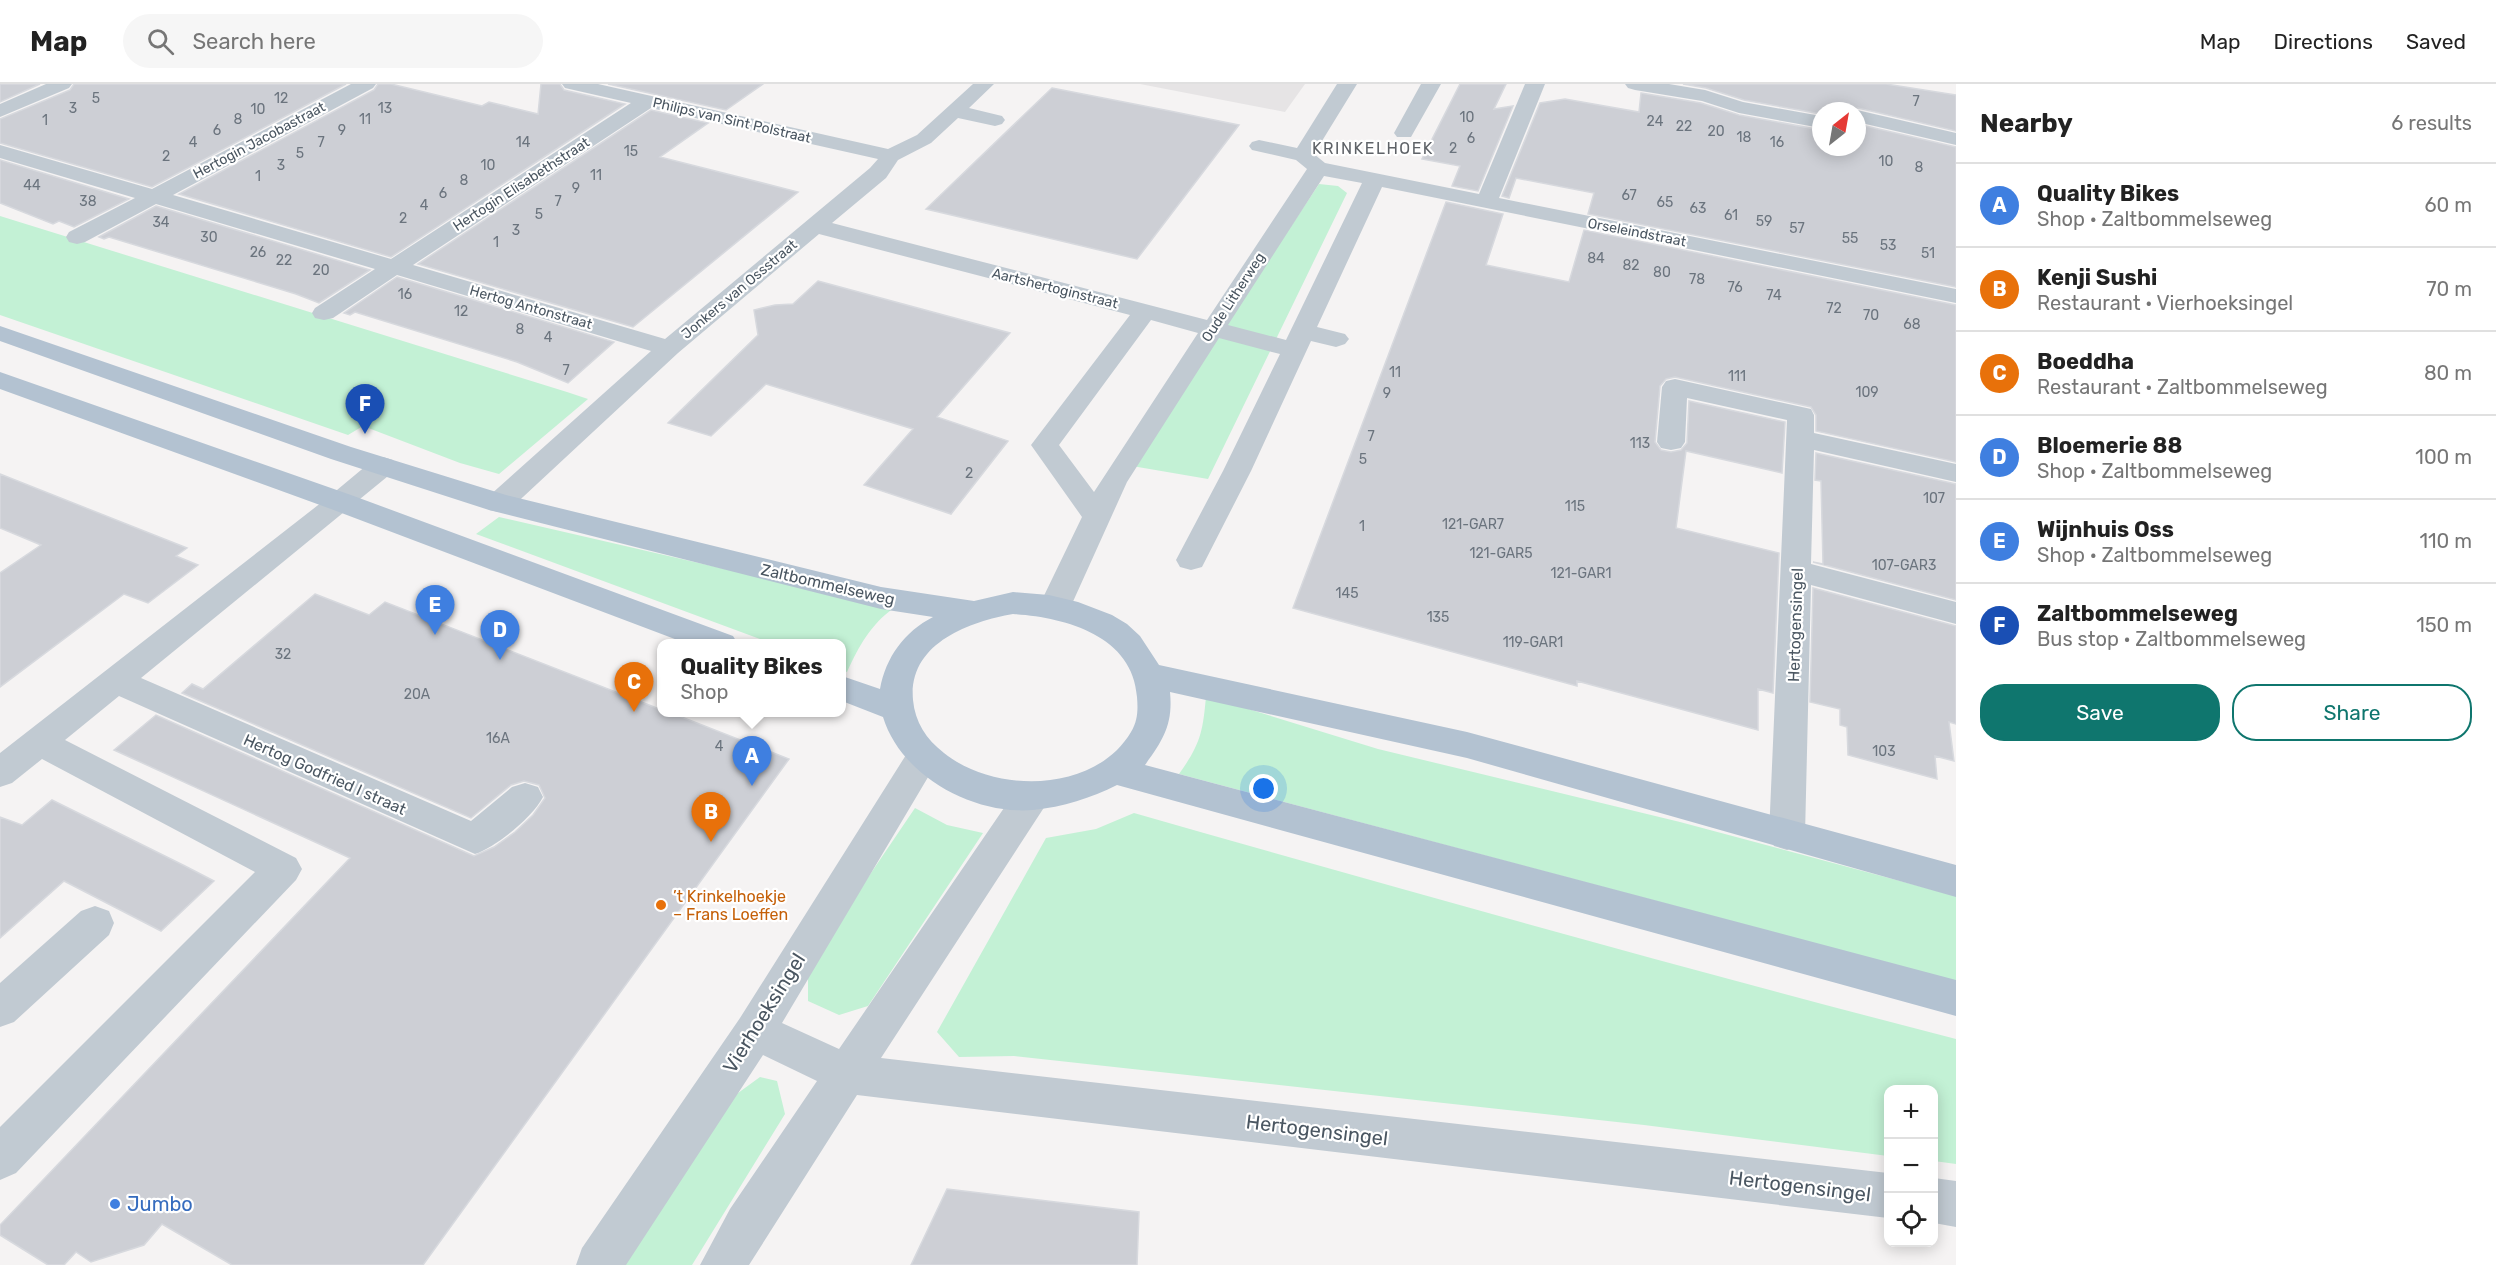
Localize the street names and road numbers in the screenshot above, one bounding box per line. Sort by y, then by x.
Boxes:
street label: Philips van Sint Polstraat [651,94,813,147]
street label: Hertogin Jacobastraat [190,98,329,183]
street label: Hertogin Elisabethstraat [450,134,593,235]
street label: Orseleindstraat [1586,215,1688,250]
street label: Jonkers van Ossstraat [678,236,801,343]
street label: Oude Litherweg [1198,249,1269,345]
street label: Aartshertoginstraat [990,265,1120,312]
street label: Hertog Antonstraat [468,282,595,333]
street label: Zaltbommelseweg [759,560,897,609]
street label: Hertogensingel [1784,568,1807,682]
street label: Hertog Godfried I straat [241,730,409,819]
street label: Vierhoeksingel [718,949,810,1077]
street label: Hertogensingel [1245,1109,1389,1151]
street label: Hertogensingel [1728,1165,1872,1207]

